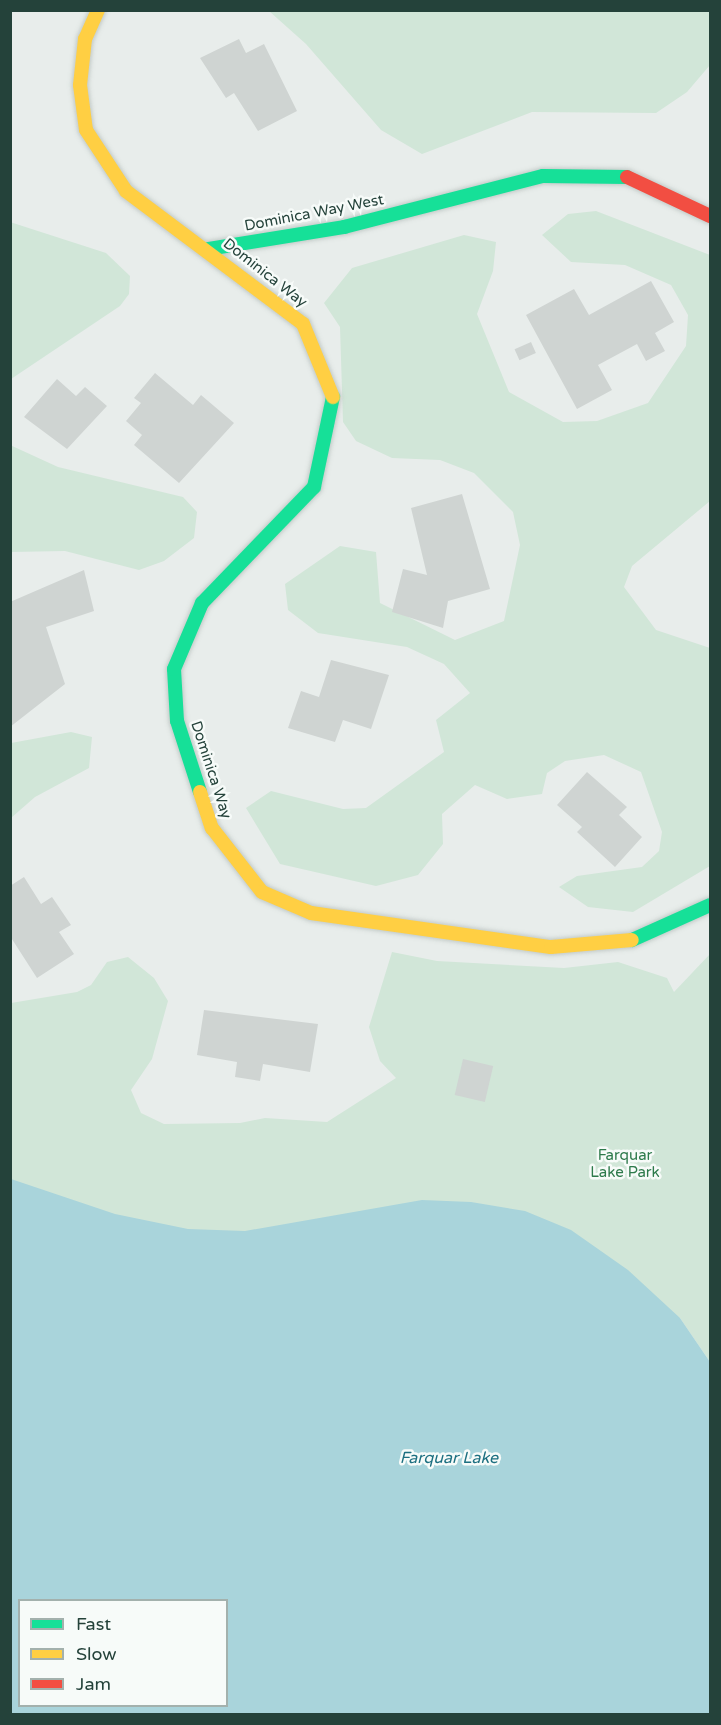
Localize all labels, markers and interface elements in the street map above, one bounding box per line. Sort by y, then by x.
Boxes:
street label: Dominica Way West [243,191,385,235]
street label: Dominica Way [219,235,311,311]
street label: Dominica Way [187,719,235,821]
park label: Farquar Lake Park [590,1146,660,1181]
water label: Farquar Lake [400,1448,498,1468]
legend [18,1599,228,1707]
text: Fast [76,1613,111,1635]
text: Slow [76,1643,117,1665]
text: Jam [76,1673,111,1695]

